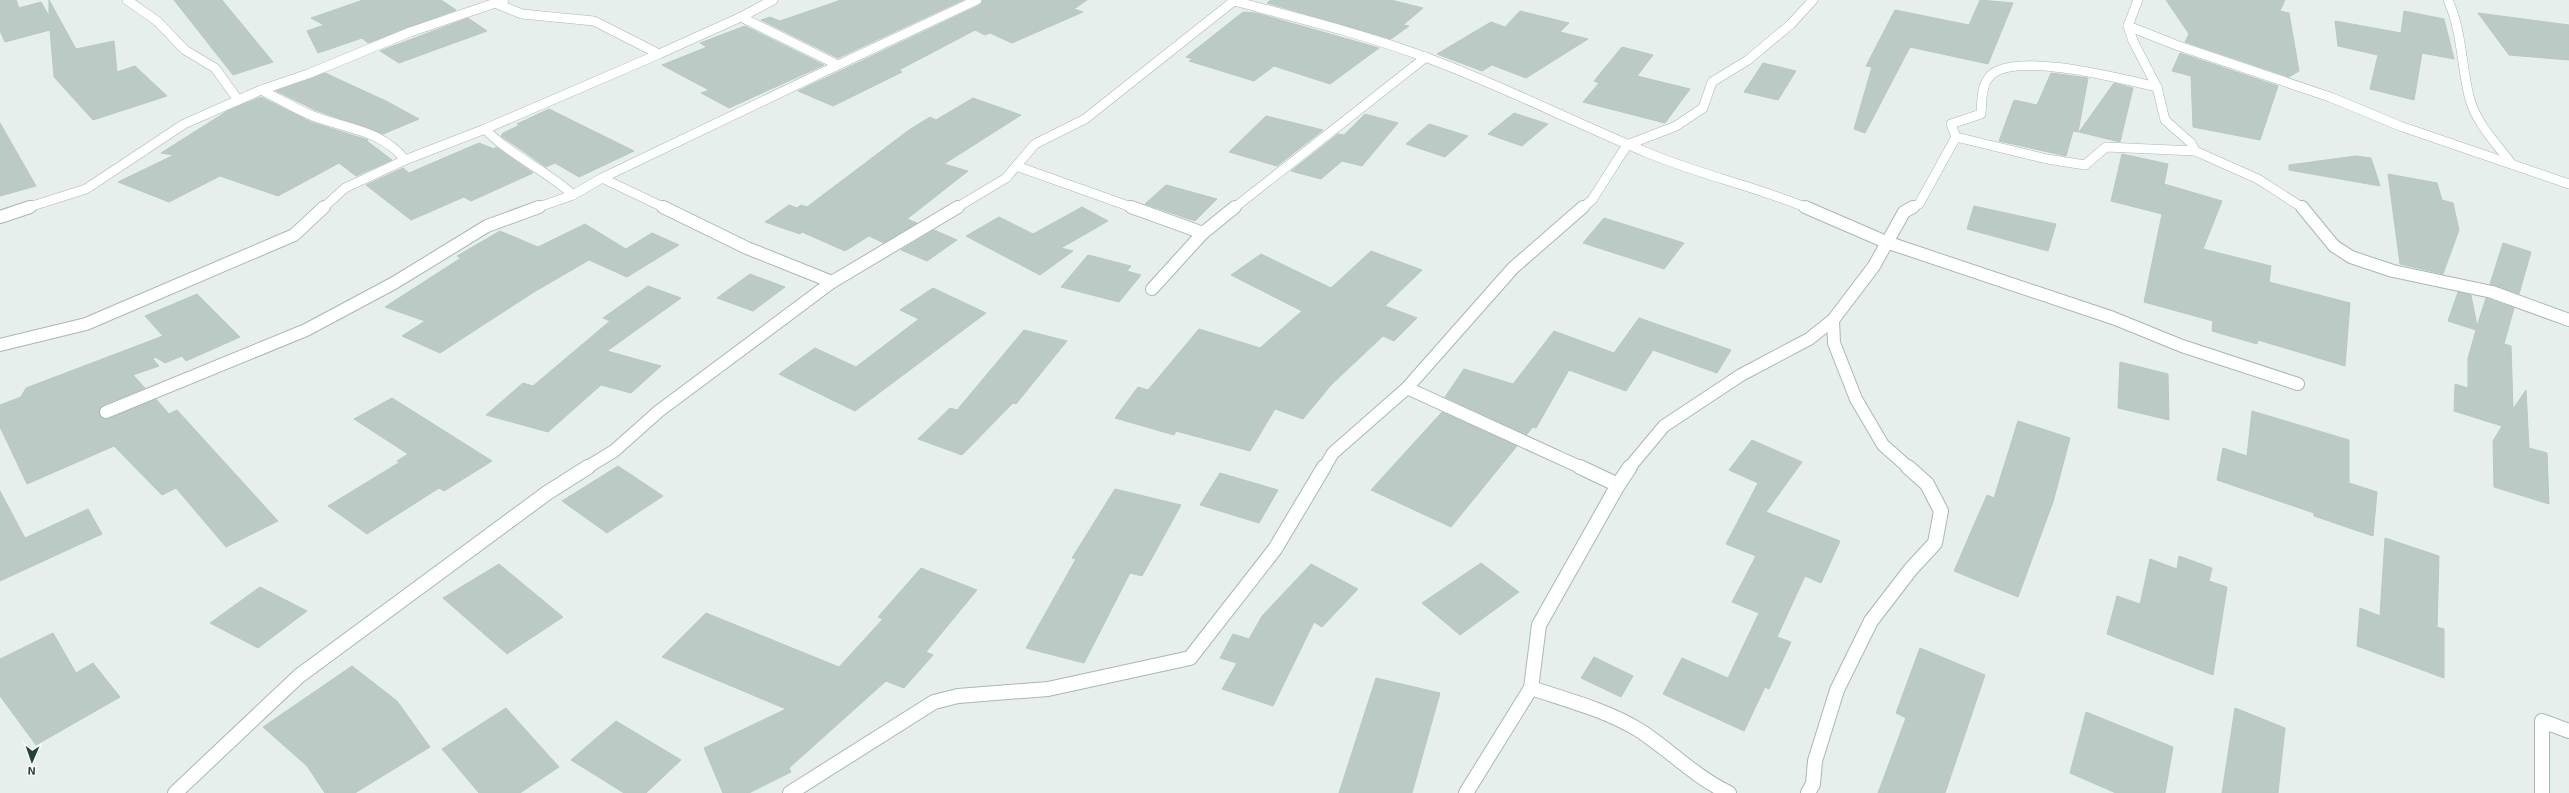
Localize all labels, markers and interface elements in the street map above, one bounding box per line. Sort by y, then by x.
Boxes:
north arrow [12,741,52,781]
text: N [27,765,36,778]

